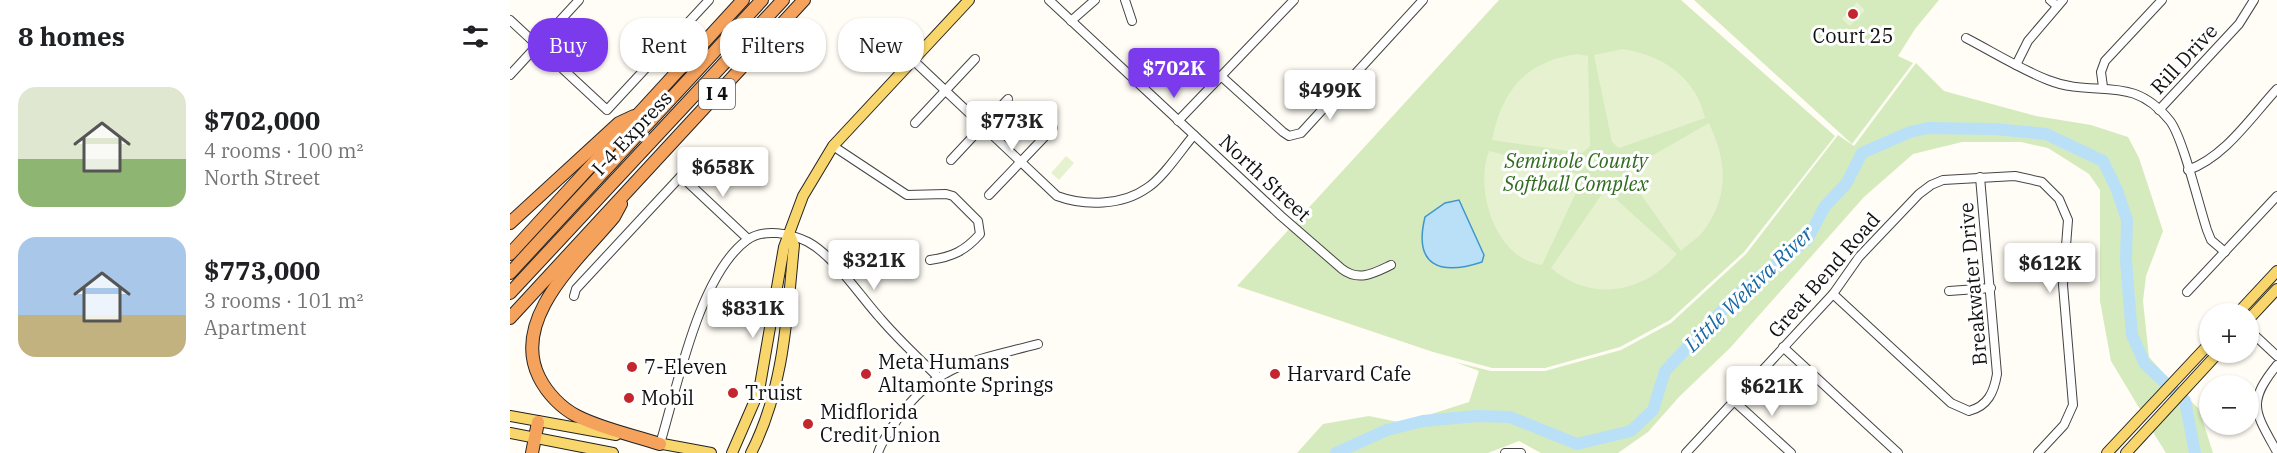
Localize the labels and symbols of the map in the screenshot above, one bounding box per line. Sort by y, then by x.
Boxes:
marker: Court 25 [1846,7,1860,21]
street label: Rill Drive [2144,18,2223,100]
place label: Court 25 [1812,22,1894,49]
pin: $702K [1132,48,1216,99]
pin: $499K [1288,70,1372,121]
road number: I 4 [699,79,735,109]
street label: I-4 Express [585,84,678,181]
pin: $773K [970,101,1054,152]
street label: North Street [1214,128,1317,227]
pin: $658K [681,147,765,198]
park label: Seminole County Softball Complex [1502,147,1650,197]
street label: Breakwater Drive [1952,201,1993,367]
street label: Great Bend Road [1762,206,1886,343]
water label: Little Wekiva River [1677,219,1820,358]
pin: $321K [832,240,916,291]
pin: $612K [2008,243,2092,294]
pin: $831K [711,288,795,339]
place label: Meta Humans Altamonte Springs [878,348,1054,398]
place label: 7-Eleven [644,353,728,380]
marker: 7-Eleven [625,360,639,374]
place label: Harvard Cafe [1287,360,1411,387]
pin: $621K [1730,366,1814,417]
marker: Meta Humans Altamonte Springs [859,367,873,381]
marker: Harvard Cafe [1268,367,1282,381]
place label: Truist [745,379,802,406]
place label: Mobil [641,384,694,411]
marker: Truist [726,386,740,400]
marker: Mobil [622,391,636,405]
place label: Midflorida Credit Union [820,398,941,448]
marker: Midflorida Credit Union [801,417,815,431]

